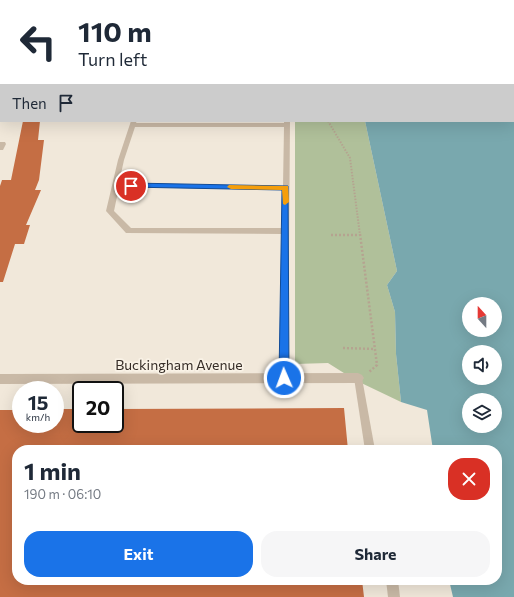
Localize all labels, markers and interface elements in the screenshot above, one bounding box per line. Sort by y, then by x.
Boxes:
text: 110 m [78,14,152,48]
icon: left [12,16,64,68]
text: Turn left [78,48,147,70]
icon: arrive [55,92,77,114]
text: Then [12,94,47,112]
pin [114,169,148,203]
icon: arrive [120,175,142,197]
north arrow [462,297,502,337]
map controls [462,297,502,433]
button: sound [462,345,502,385]
street label: Buckingham Avenue [115,356,243,373]
position arrow [263,357,305,399]
speed limit sign: 20 [72,381,124,433]
text: 15 [28,390,48,414]
button: layers [462,393,502,433]
text: km/h [26,411,50,423]
text: 1 min [24,456,81,485]
button: close [448,458,490,500]
text: 190 m · 06:10 [24,486,101,502]
button: Exit [24,531,253,577]
button: Share [261,531,490,577]

